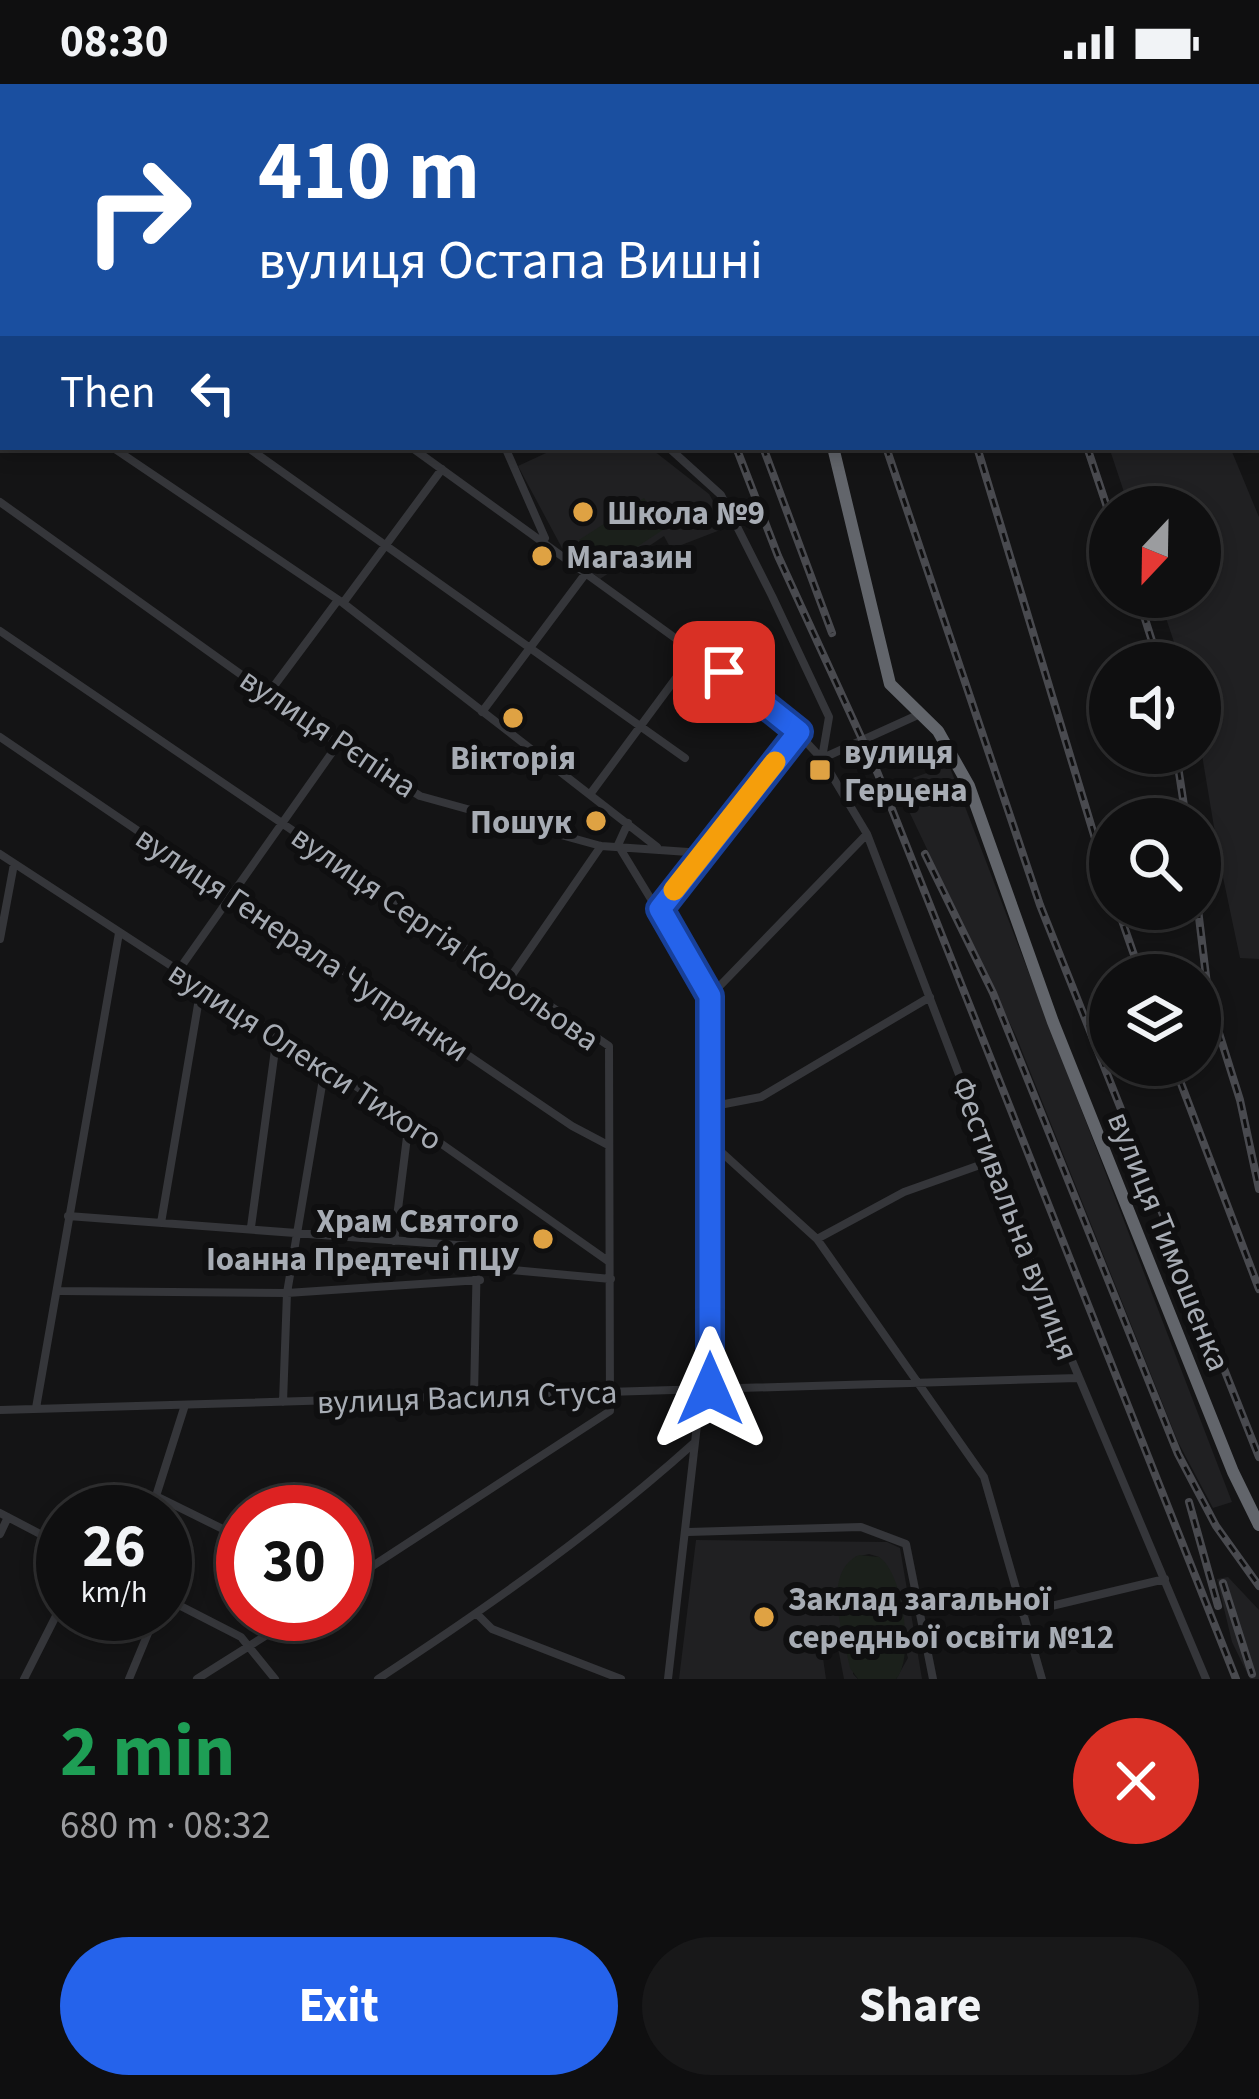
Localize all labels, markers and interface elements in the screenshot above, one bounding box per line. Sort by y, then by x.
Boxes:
text: 08:30 [60,10,169,74]
text: 410 m [258,112,480,232]
icon: right [60,132,216,288]
text: вулиця Остапа Вишні [258,223,763,300]
icon: left [180,360,246,426]
text: Then [60,361,156,425]
north arrow [1089,486,1221,618]
map controls [1089,486,1221,1086]
place label: Школа №9 [607,490,765,537]
marker: Школа №9 [570,499,596,525]
place label: Магазин [566,534,693,581]
marker: Магазин [529,543,555,569]
pin [673,621,775,723]
icon: arrive [691,639,757,705]
button: sound [1089,642,1221,774]
street label: вулиця Рєпіна [230,657,426,810]
marker: Вікторія [500,705,526,731]
place label: вулиця Герцена [844,729,968,814]
place label: Вікторія [450,735,576,782]
marker: вулиця Герцена [807,757,833,783]
button: search [1089,798,1221,930]
place label: Пошук [470,799,572,846]
marker: Пошук [583,808,609,834]
street label: вулиця Сергія Корольова [281,814,609,1063]
street label: вулиця Генерала Чупринки [126,815,478,1074]
street label: вулиця Олекси Тихого [159,950,452,1163]
button: layers [1089,954,1221,1086]
street label: Фестивальна вулиця [939,1069,1091,1368]
street label: вулиця Тимошенка [1095,1105,1242,1378]
place label: Храм Святого Іоанна Предтечі ПЦУ [206,1198,520,1283]
marker: Храм Святого Іоанна Предтечі ПЦУ [530,1226,556,1252]
position arrow [647,1326,773,1452]
street label: вулиця Василя Стуса [316,1369,618,1426]
speed limit sign: 30 [216,1485,372,1641]
text: 26 [82,1505,146,1590]
text: km/h [81,1571,147,1614]
place label: Заклад загальної середньої освіти №12 [788,1576,1114,1661]
marker: Заклад загальної середньої освіти №12 [751,1604,777,1630]
text: 2 min [60,1701,235,1804]
button: close [1073,1718,1199,1844]
text: 680 m · 08:32 [60,1798,271,1854]
button: Exit [60,1937,618,2075]
button: Share [642,1937,1199,2075]

